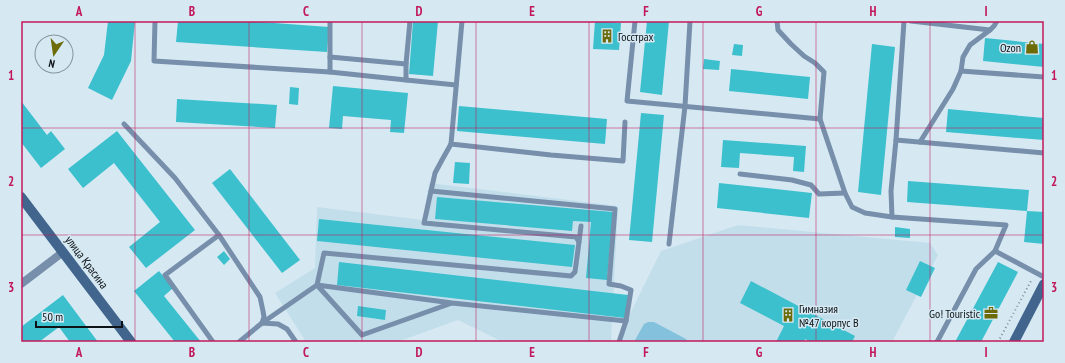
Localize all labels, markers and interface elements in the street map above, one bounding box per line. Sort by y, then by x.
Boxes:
text: A [75,3,83,20]
text: B [189,3,195,20]
text: C [303,3,309,20]
text: D [416,3,423,20]
text: E [529,3,535,20]
text: F [643,3,649,20]
text: G [756,3,763,20]
text: H [870,3,877,20]
text: I [984,3,988,20]
building icon: Госстрах [599,28,615,44]
place label: Госстрах [618,29,653,44]
north arrow [34,34,74,74]
shop icon: Ozon [1024,39,1040,55]
place label: Ozon [1000,40,1021,55]
text: N [47,56,56,71]
text: 1 [8,67,14,84]
text: 1 [1051,67,1057,84]
text: 2 [8,173,14,190]
text: 2 [1051,173,1057,190]
street label: улица Красина [62,232,112,292]
text: 3 [8,279,14,296]
text: 3 [1051,279,1057,296]
place label: Гимназия №47 корпус В [799,301,859,330]
scale bar [36,303,122,329]
office icon: Go! Touristic [983,305,999,321]
place label: Go! Touristic [929,306,981,321]
building icon: Гимназия №47 корпус В [780,307,796,323]
text: 50 m [42,309,63,324]
text: A [75,344,83,361]
text: B [189,344,195,361]
text: C [303,344,309,361]
text: D [416,344,423,361]
text: E [529,344,535,361]
text: F [643,344,649,361]
text: G [756,344,763,361]
text: H [870,344,877,361]
text: I [984,344,988,361]

